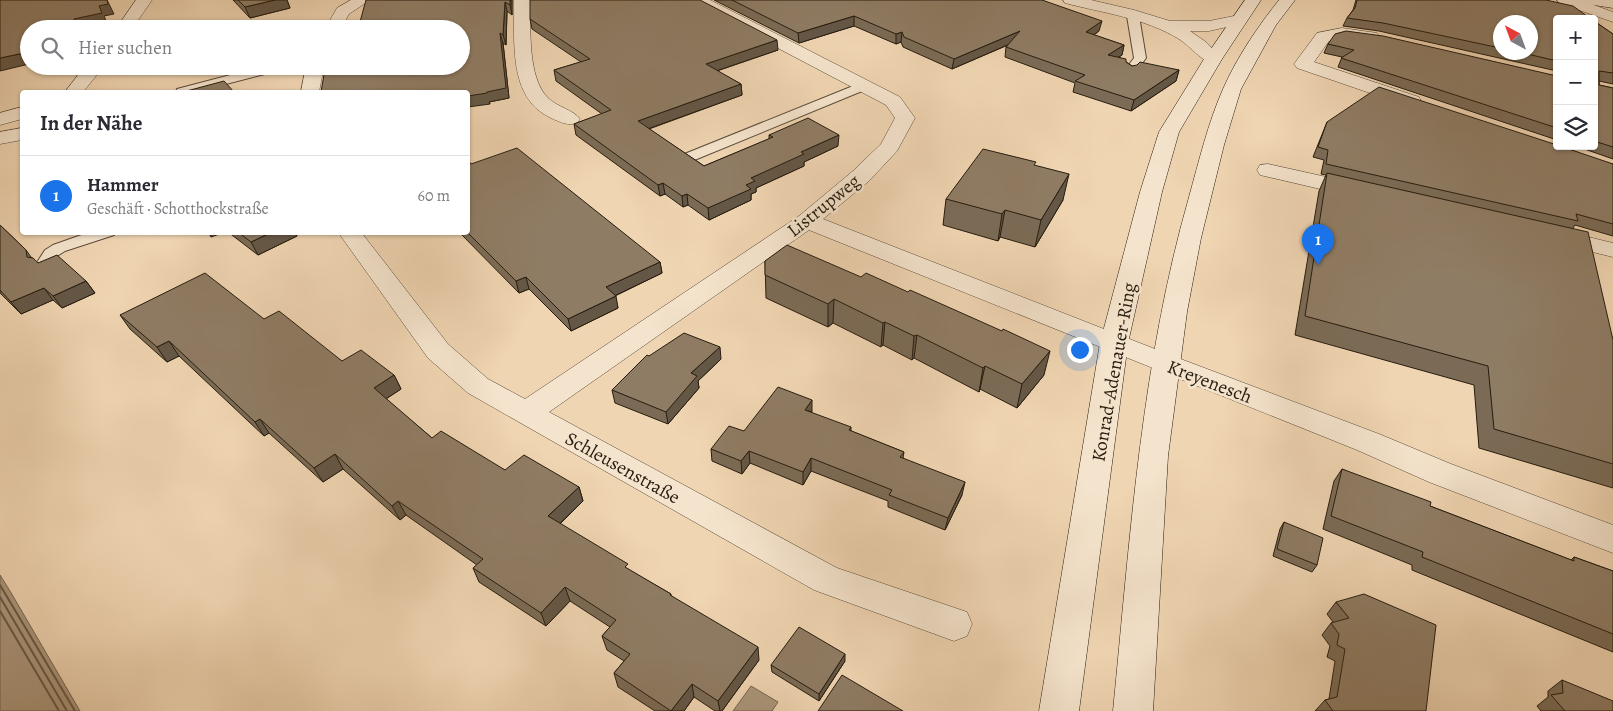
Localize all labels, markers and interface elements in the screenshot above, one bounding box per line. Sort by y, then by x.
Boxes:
north arrow [1493,15,1538,60]
map controls [1553,15,1598,150]
button: + [1553,15,1598,60]
search box [20,20,470,75]
icon: search [38,34,66,62]
text: Hier suchen [78,35,172,61]
button: − [1553,60,1598,105]
button: layers [1553,105,1598,150]
text: In der Nähe [40,109,142,137]
street label: Listrupweg [782,168,866,243]
text: Hammer [87,172,159,198]
text: 1 [53,185,59,207]
text: 60 m [418,185,450,207]
text: Geschäft · Schotthockstraße [87,198,269,220]
pin: 1 [1302,224,1334,265]
street label: Konrad-Adenauer-Ring [1085,280,1143,464]
your location [1067,337,1093,363]
street label: Kreyenesch [1163,354,1256,410]
street label: Schleusenstraße [560,426,685,510]

